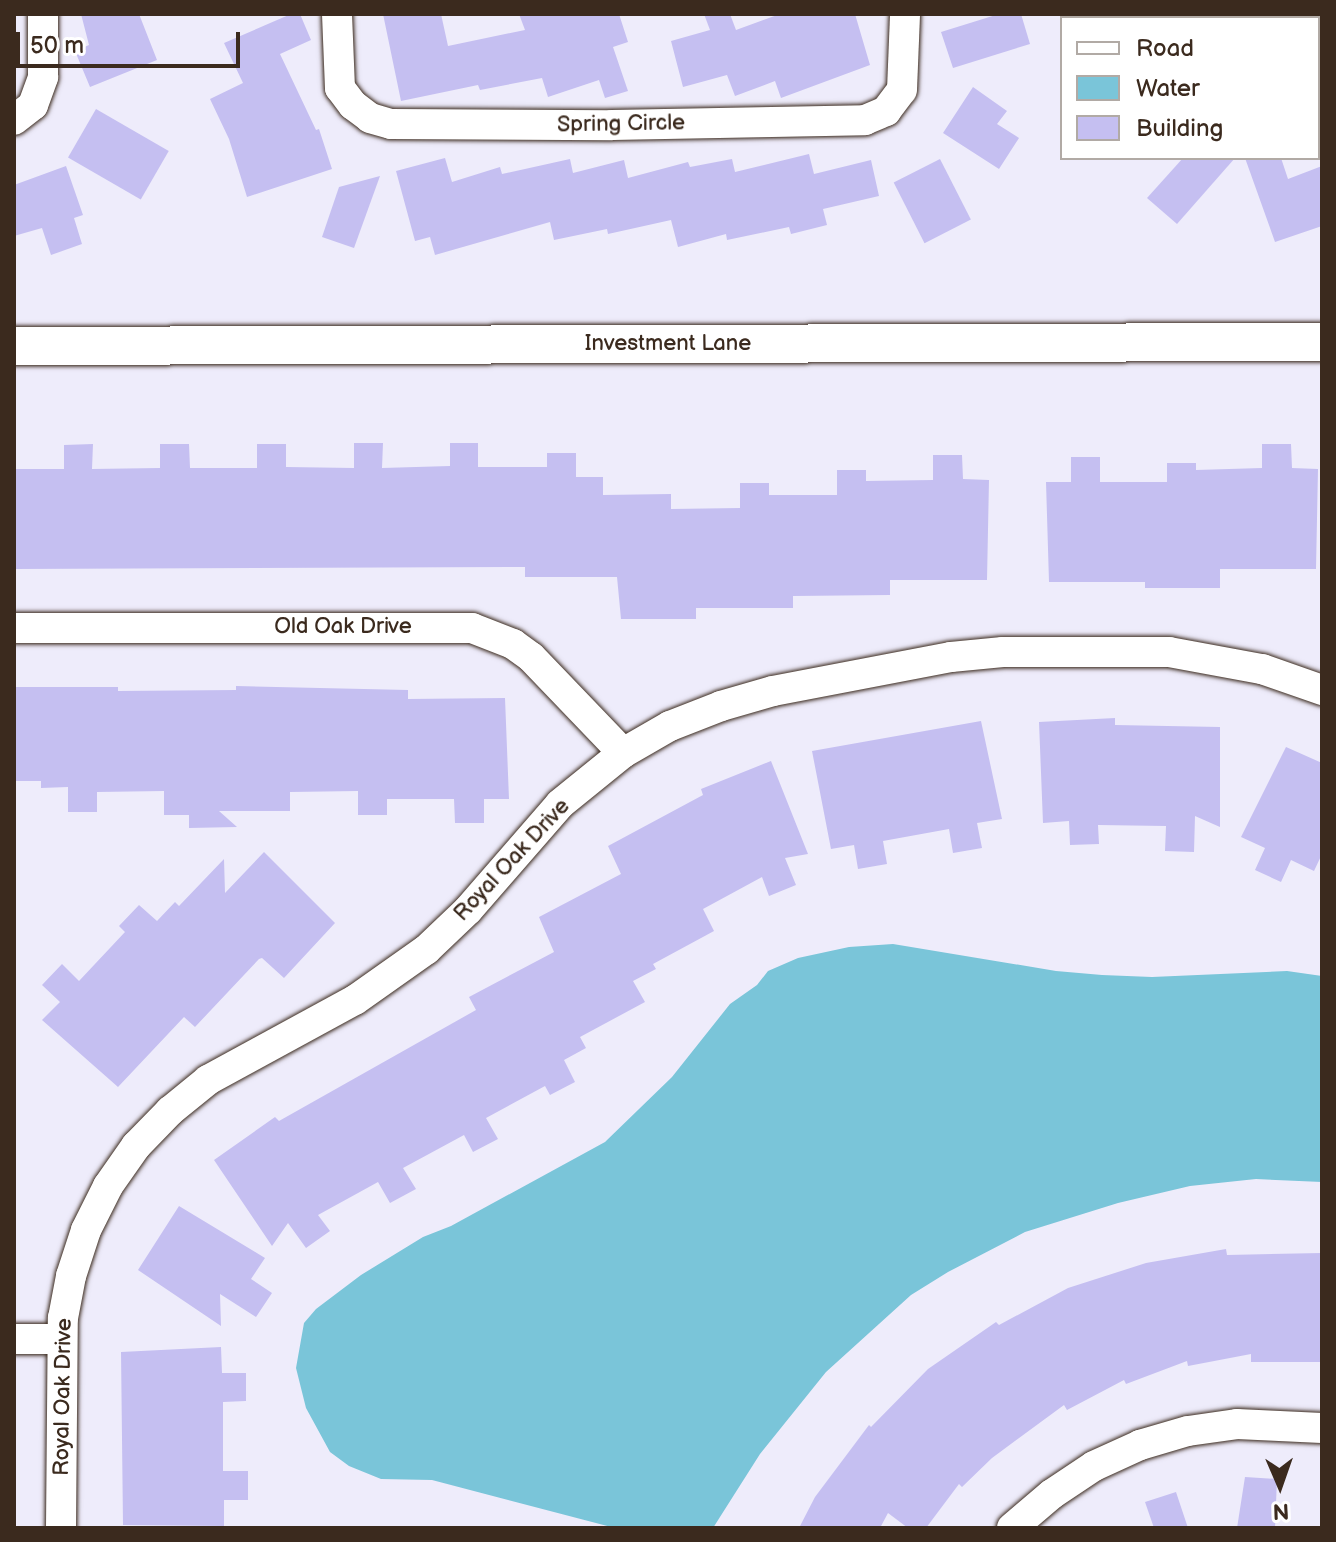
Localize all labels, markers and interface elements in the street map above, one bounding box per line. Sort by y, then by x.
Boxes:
scale bar [20,16,244,66]
legend [1060,16,1320,160]
text: 50 m [30,31,84,60]
text: Road [1136,34,1194,63]
text: Water [1136,74,1200,103]
street label: Spring Circle [557,110,685,138]
text: Building [1136,114,1223,143]
street label: Investment Lane [585,331,751,357]
street label: Old Oak Drive [274,614,412,640]
street label: Royal Oak Drive [449,793,575,927]
street label: Royal Oak Drive [48,1318,78,1476]
north arrow [1240,1446,1320,1526]
text: N [1272,1497,1290,1524]

